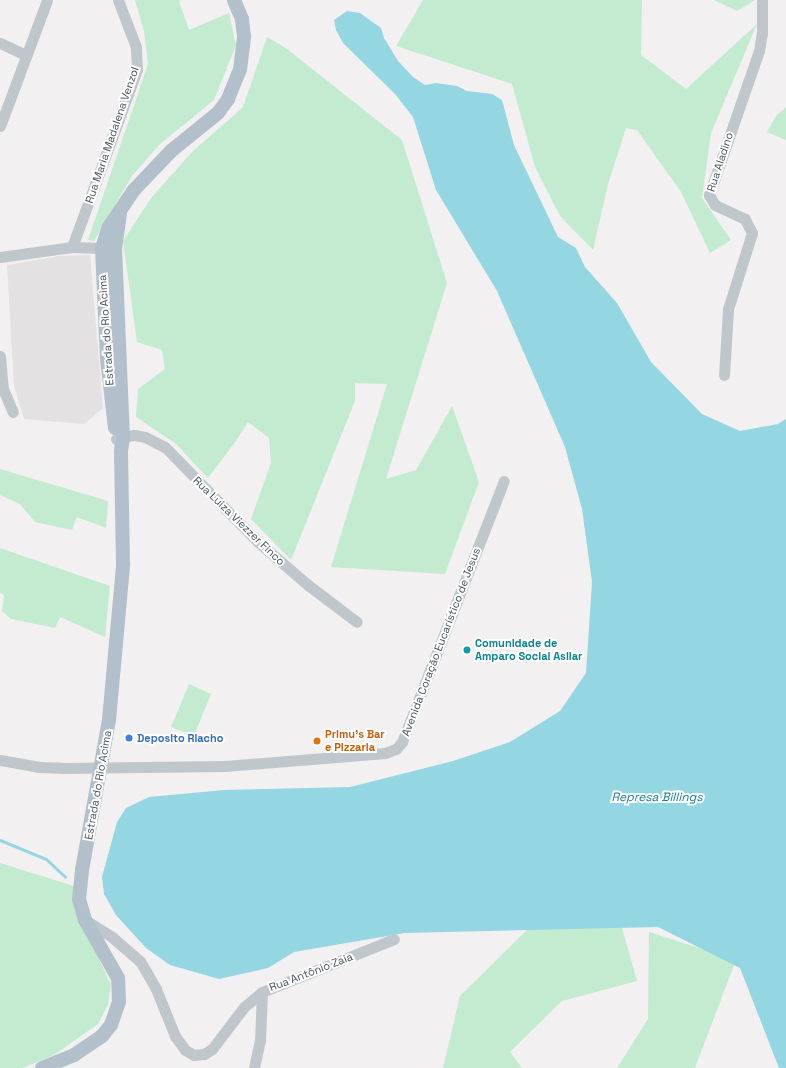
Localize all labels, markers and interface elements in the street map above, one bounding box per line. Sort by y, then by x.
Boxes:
street label: Rua Maria Madalena Venzol [82,65,142,205]
street label: Rua Aladino [704,131,736,193]
street label: Estrada do Rio Acima [96,274,116,386]
street label: Rua Luiza Viezzer Finco [190,474,288,568]
street label: Avenida Coração Eucarístico de Jesus [399,546,483,738]
place label: Comunidade de Amparo Social Asilar [475,637,583,663]
marker: Comunidade de Amparo Social Asilar [462,645,472,655]
place label: Primu's Bar e Pizzaria [325,728,385,754]
street label: Estrada do Rio Acima [82,729,114,841]
place label: Deposito Riacho [137,731,224,745]
marker: Deposito Riacho [124,733,134,743]
marker: Primu's Bar e Pizzaria [312,736,322,746]
water label: Represa Billings [611,791,703,805]
street label: Rua Antônio Zaia [267,950,355,994]

